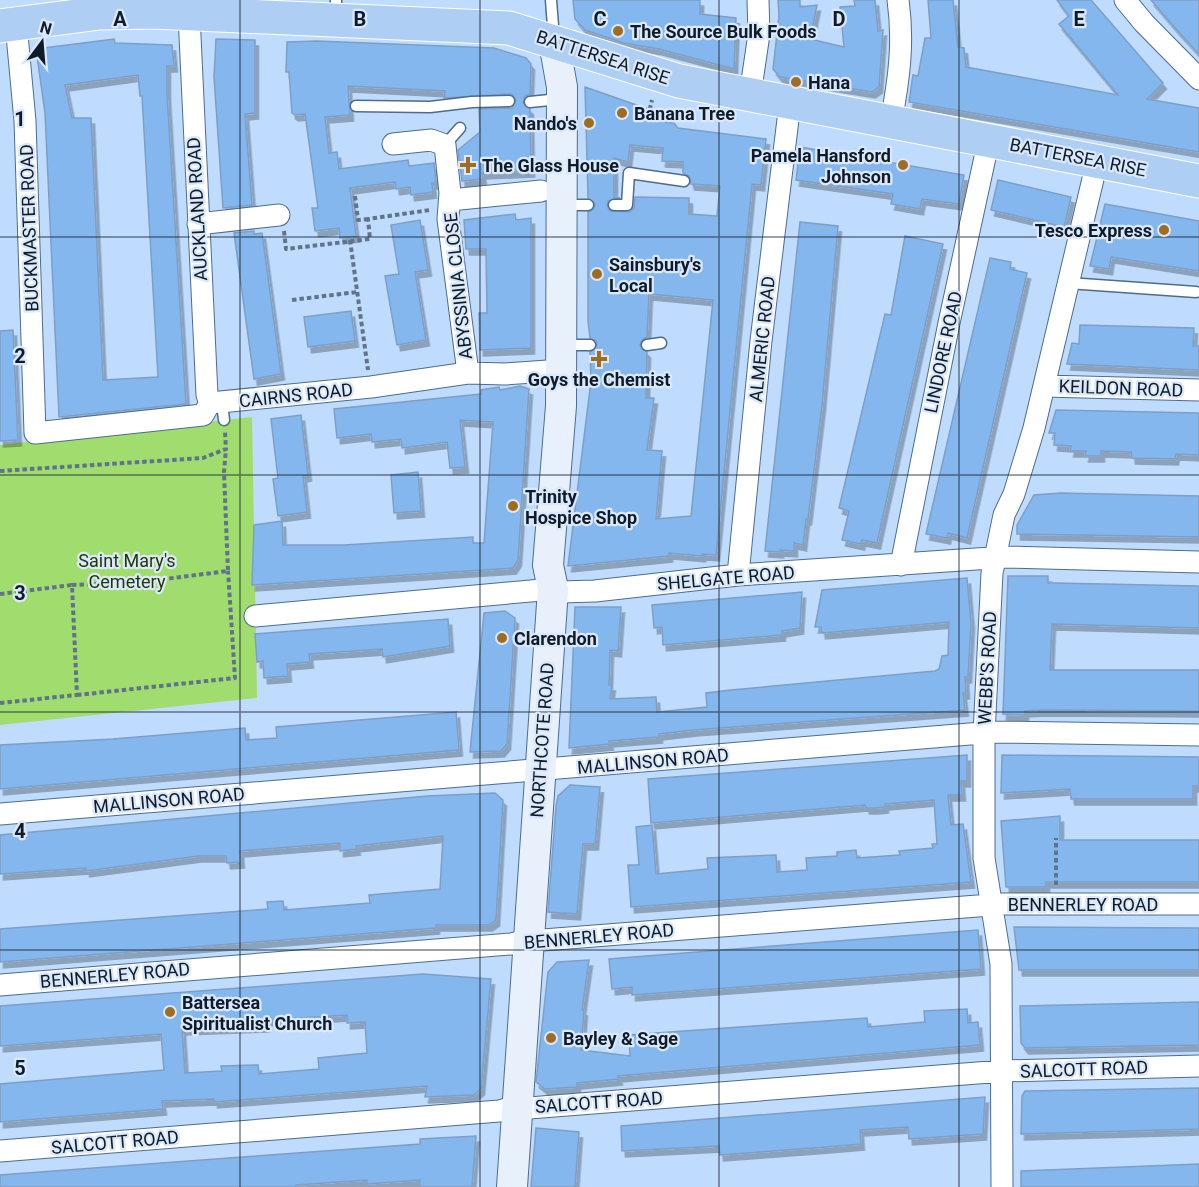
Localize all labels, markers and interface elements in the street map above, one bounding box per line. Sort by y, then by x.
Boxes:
text: A [113,7,127,31]
text: B [354,7,366,31]
text: C [593,7,607,31]
text: D [833,7,846,31]
text: E [1073,7,1085,31]
north arrow [12,12,72,72]
text: N [38,17,54,39]
place label: The Source Bulk Foods [630,21,817,42]
marker: The Source Bulk Foods [611,24,625,38]
street label: BATTERSEA RISE [534,26,672,88]
place label: Hana [808,72,850,93]
marker: Hana [789,75,803,89]
place label: Banana Tree [634,103,735,124]
marker: Banana Tree [615,106,629,120]
text: 1 [14,107,26,131]
place label: Nando's [514,113,577,134]
marker: Nando's [582,116,596,130]
street label: BATTERSEA RISE [1008,133,1148,181]
street label: AUCKLAND ROAD [183,137,211,281]
street label: BUCKMASTER ROAD [16,144,42,312]
place label: Pamela Hansford Johnson [751,145,891,187]
place label: The Glass House [482,155,619,176]
marker: The Glass House [459,156,477,174]
marker: Pamela Hansford Johnson [896,158,910,172]
street label: ABYSSINIA CLOSE [440,211,476,361]
place label: Tesco Express [1035,220,1152,241]
marker: Tesco Express [1157,223,1171,237]
place label: Sainsbury's Local [609,254,701,296]
marker: Sainsbury's Local [590,267,604,281]
street label: ALMERIC ROAD [745,275,779,403]
street label: LINDORE ROAD [920,289,966,415]
text: 2 [14,344,26,368]
marker: Goys the Chemist [592,352,606,366]
place label: Goys the Chemist [528,369,670,390]
street label: KEILDON ROAD [1058,375,1184,401]
street label: CAIRNS ROAD [238,379,354,411]
place label: Trinity Hospice Shop [525,486,637,528]
marker: Trinity Hospice Shop [506,499,520,513]
park label: Saint Mary's Cemetery [78,550,176,592]
street label: SHELGATE ROAD [656,562,796,594]
text: 3 [14,581,26,605]
street label: WEBB'S ROAD [974,611,1000,725]
place label: Clarendon [514,628,597,649]
marker: Clarendon [495,631,509,645]
street label: NORTHCOTE ROAD [526,662,558,818]
street label: MALLINSON ROAD [576,744,730,778]
street label: MALLINSON ROAD [92,783,246,817]
text: 4 [14,819,26,843]
street label: BENNERLEY ROAD [1008,894,1158,915]
street label: BENNERLEY ROAD [523,919,675,953]
street label: BENNERLEY ROAD [39,958,191,992]
place label: Battersea Spiritualist Church [182,992,332,1034]
marker: Battersea Spiritualist Church [163,1005,177,1019]
place label: Bayley & Sage [563,1028,678,1049]
marker: Bayley & Sage [544,1031,558,1045]
text: 5 [14,1056,26,1080]
street label: SALCOTT ROAD [1020,1056,1148,1082]
street label: SALCOTT ROAD [534,1087,664,1117]
street label: SALCOTT ROAD [50,1126,180,1158]

